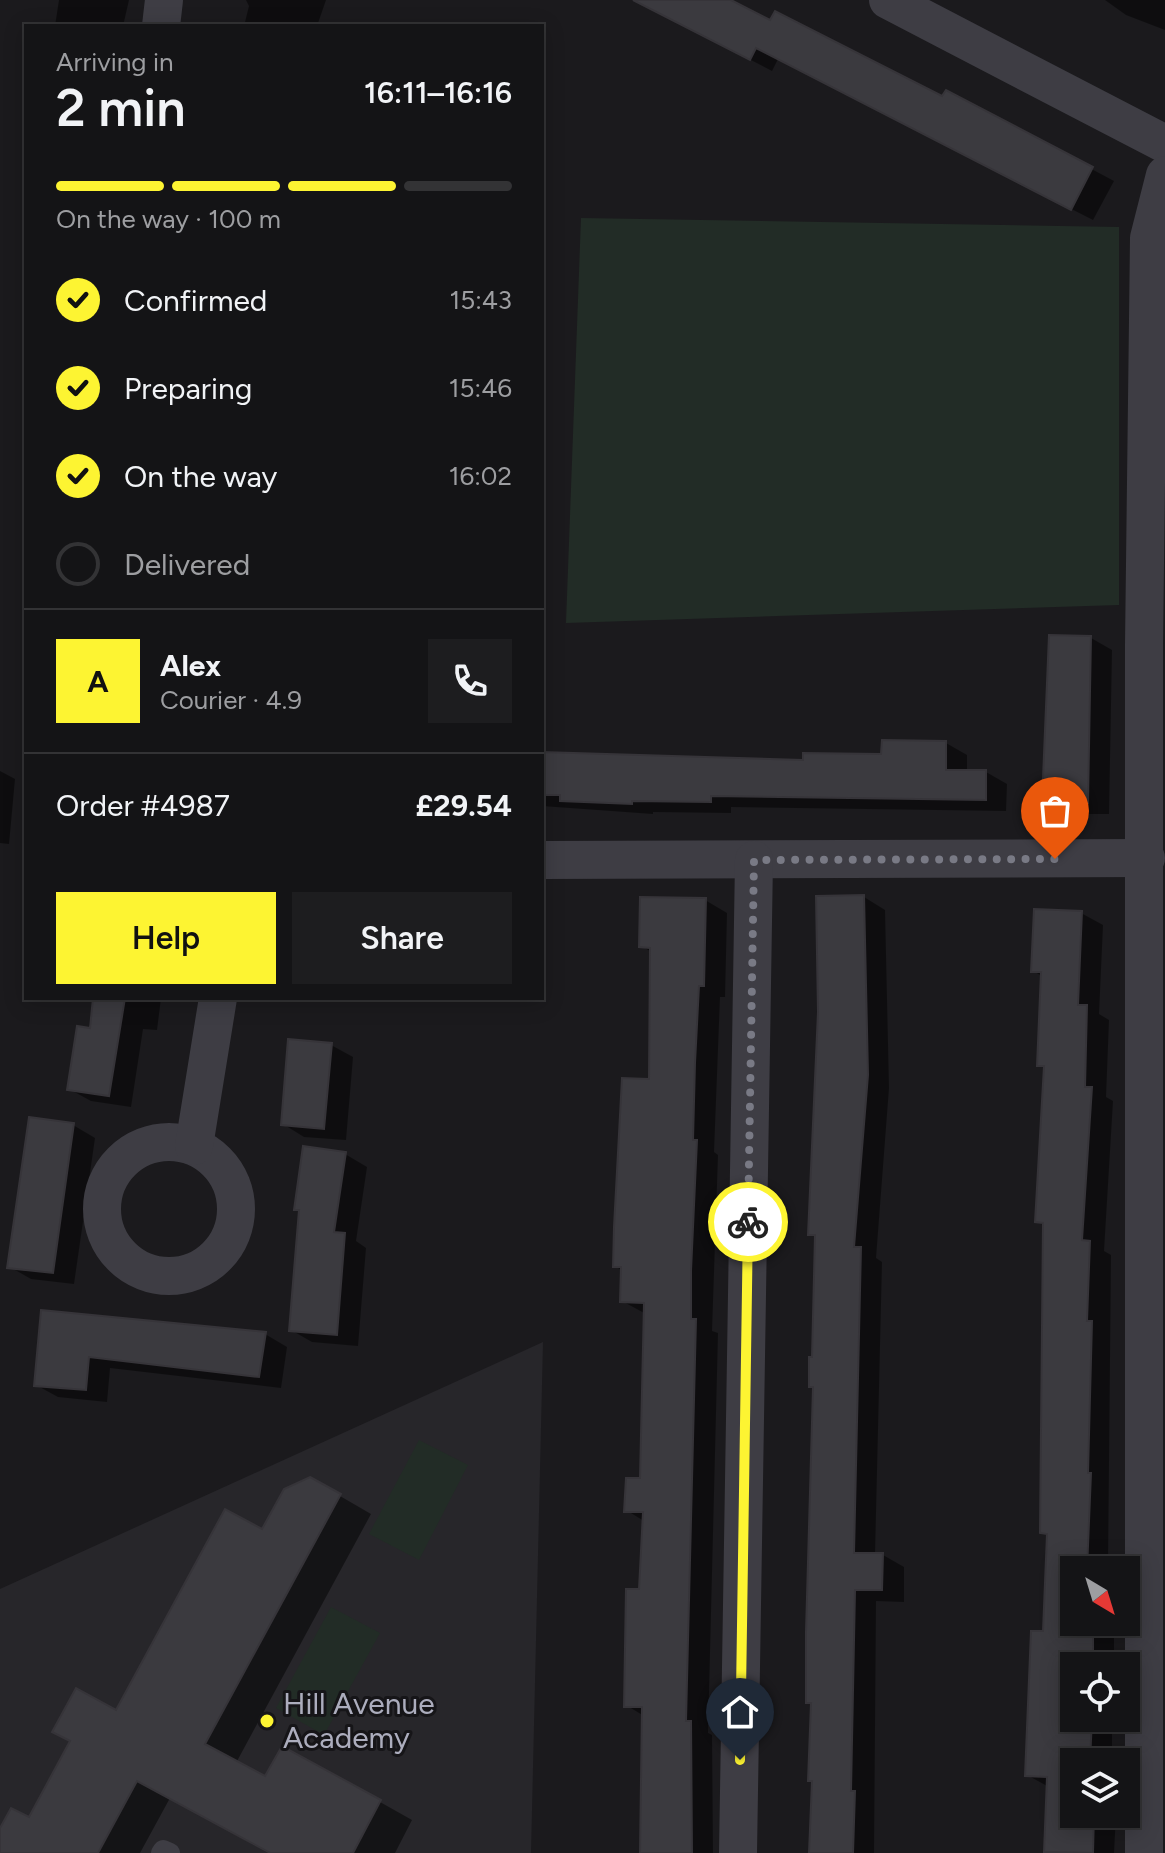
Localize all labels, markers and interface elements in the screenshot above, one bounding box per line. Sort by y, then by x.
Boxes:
text: Arriving in [56,46,174,78]
text: 16:11–16:16 [364,74,512,111]
text: 2 min [56,77,185,139]
text: On the way · 100 m [56,203,281,235]
icon: check [56,278,100,322]
text: Confirmed [124,282,267,319]
text: 15:43 [449,284,512,316]
icon: check [56,366,100,410]
text: Preparing [124,370,252,407]
text: 15:46 [449,372,512,404]
icon: check [56,454,100,498]
text: On the way [124,458,277,495]
text: 16:02 [449,460,512,492]
text: Delivered [124,546,250,583]
button: phone [428,639,512,723]
text: Alex [160,647,221,684]
text: A [87,663,109,700]
text: Courier · 4.9 [160,684,302,716]
pin [1021,777,1089,859]
text: Order #4987 [56,787,230,824]
text: £29.54 [416,787,512,824]
icon: bag [1033,789,1077,833]
button: Help [56,892,276,984]
button: Share [292,892,512,984]
courier [708,1182,788,1262]
icon: bike [726,1200,770,1244]
north arrow [1060,1556,1140,1636]
map controls [1060,1556,1140,1828]
button: locate [1060,1652,1140,1732]
pin [706,1678,774,1760]
place label: Hill Avenue Academy [283,1685,435,1756]
icon: home [718,1690,762,1734]
marker: Hill Avenue Academy [258,1712,276,1730]
button: layers [1060,1748,1140,1828]

